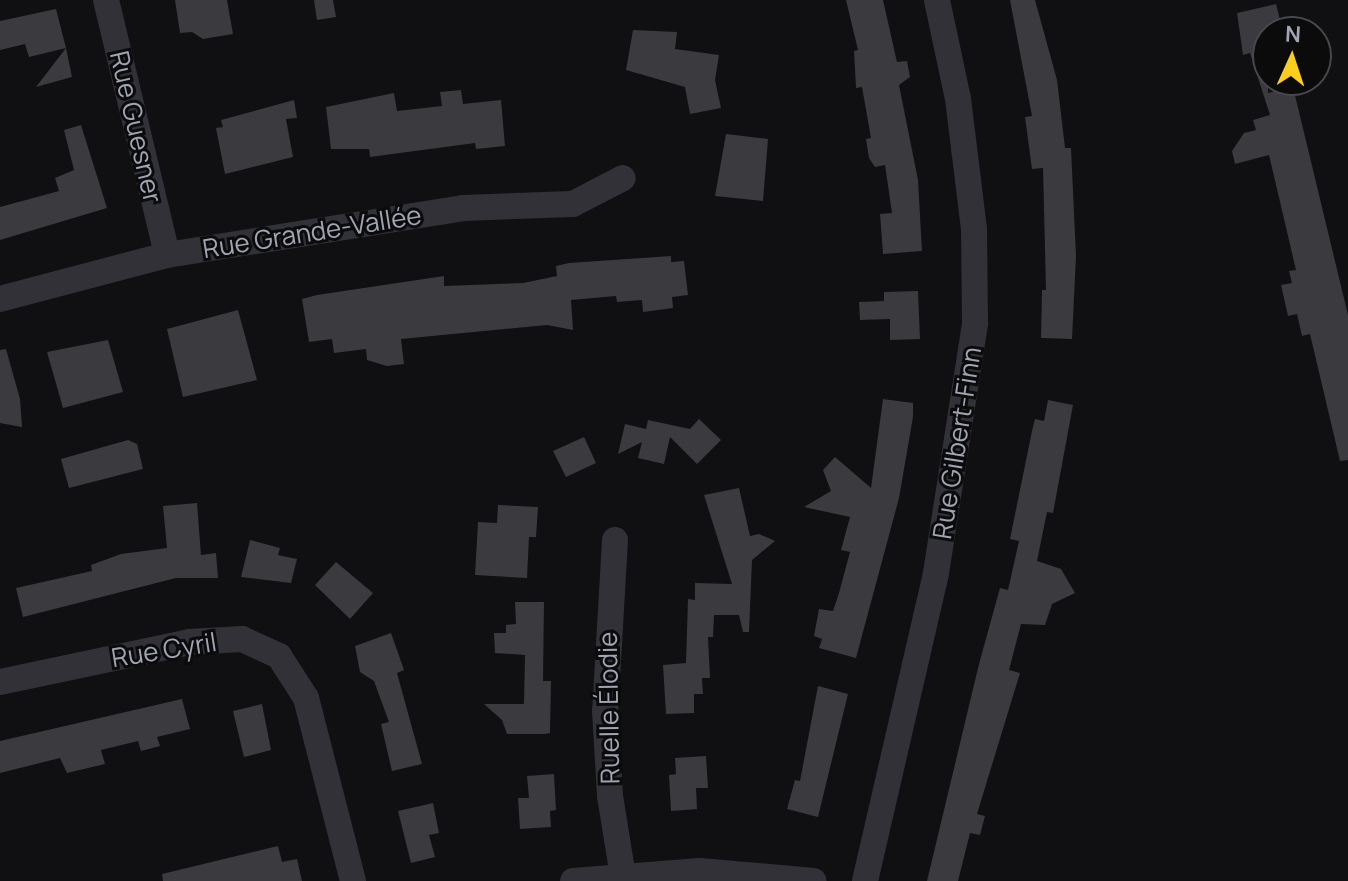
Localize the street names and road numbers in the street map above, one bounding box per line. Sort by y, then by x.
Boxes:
street label: Rue Guesner [103,48,169,206]
street label: Rue Grande-Vallée [200,199,424,265]
street label: Rue Gilbert-Finn [926,345,988,541]
street label: Rue Cyril [109,626,219,674]
street label: Ruelle Élodie [592,631,626,785]

